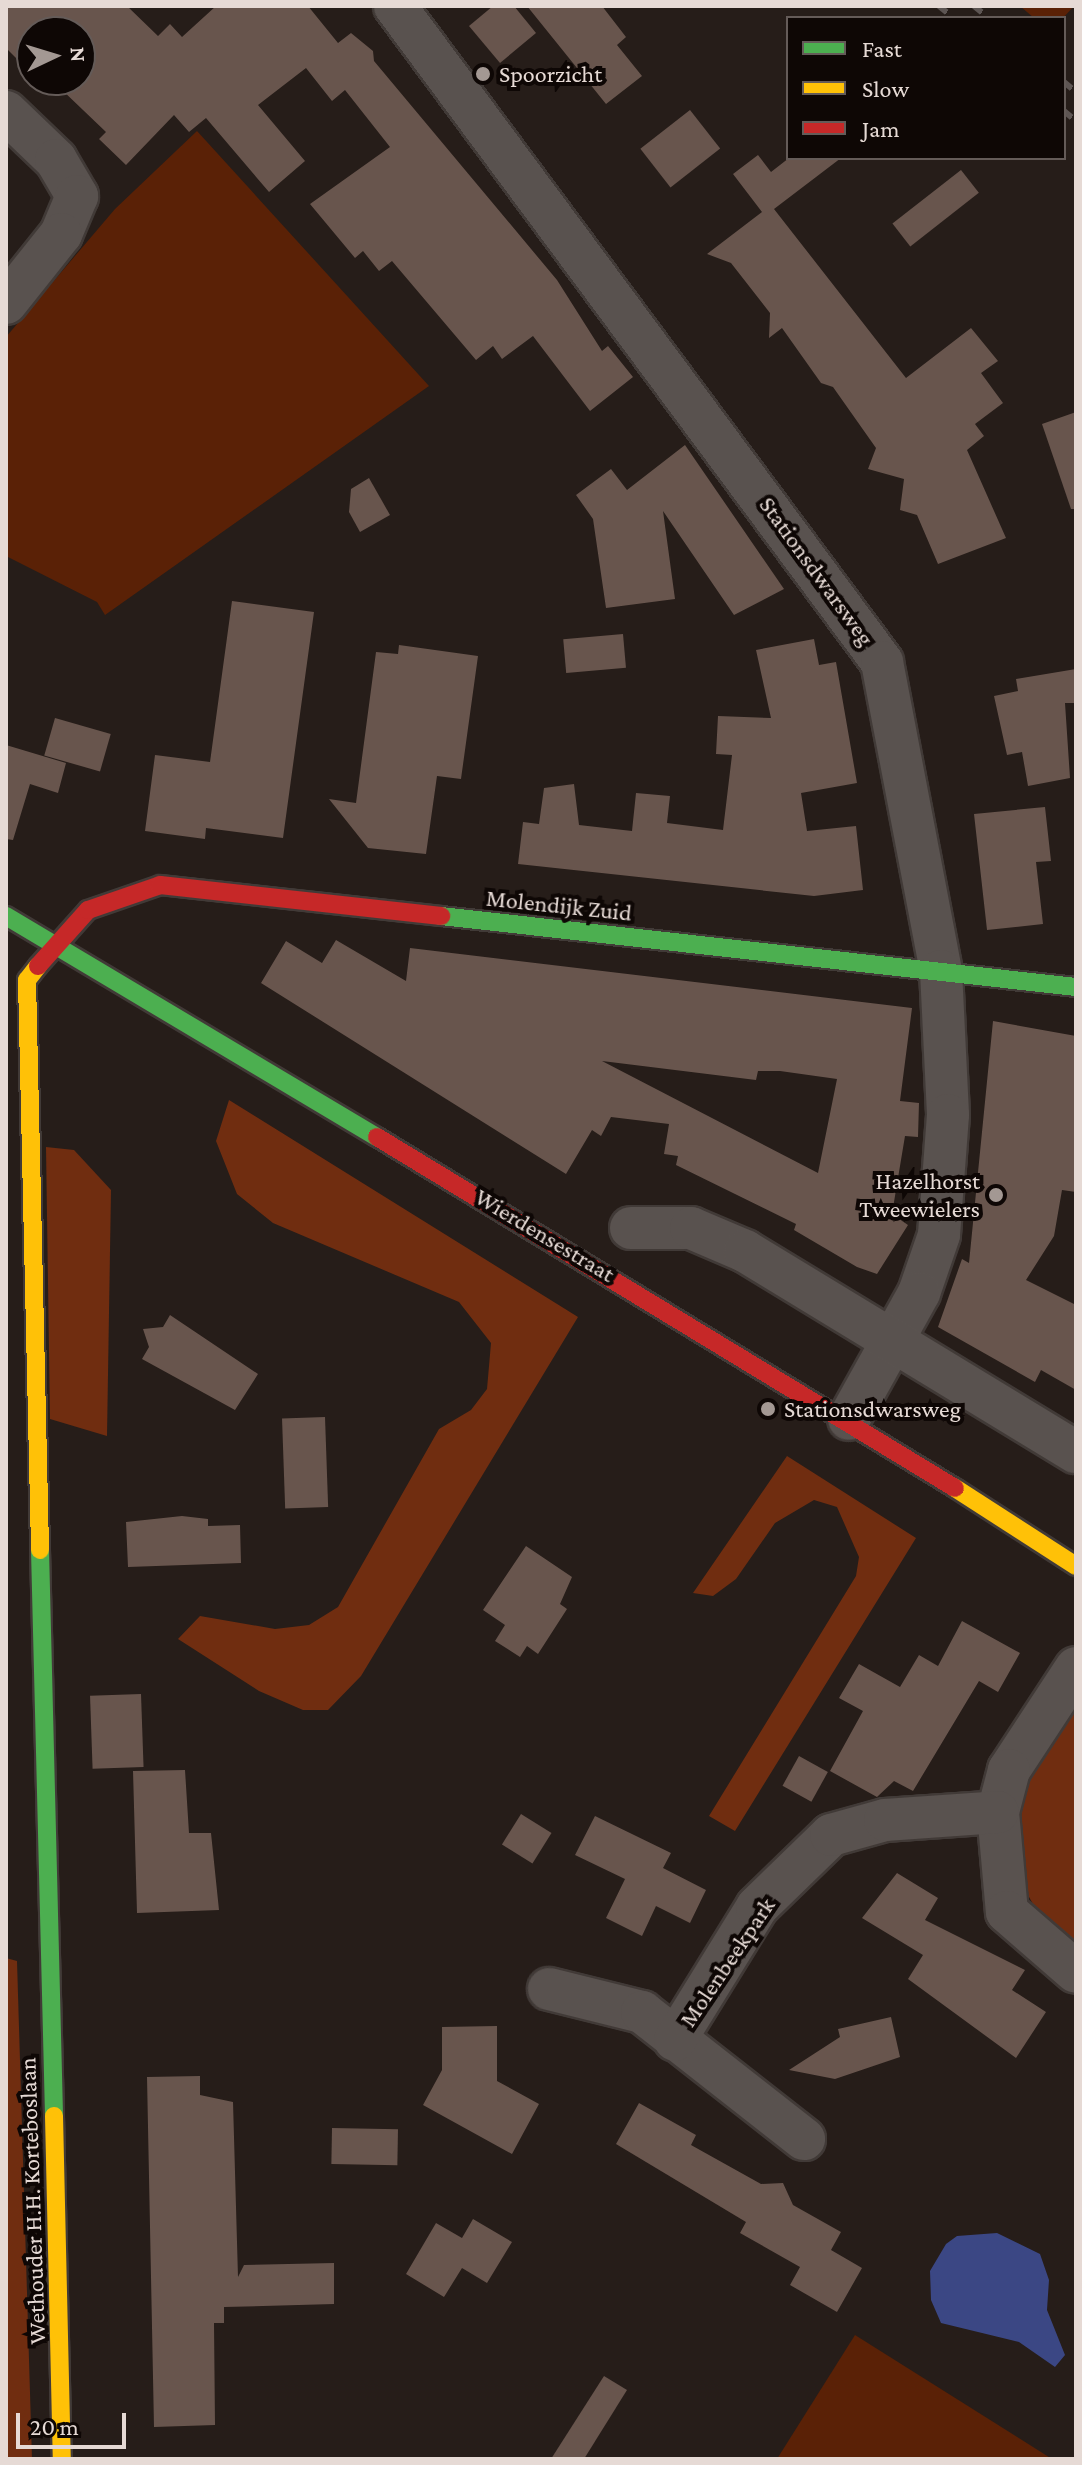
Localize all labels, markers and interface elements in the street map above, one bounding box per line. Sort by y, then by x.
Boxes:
north arrow [16,16,96,96]
legend [786,16,1066,160]
text: Fast [862,35,902,62]
text: N [65,46,91,63]
place label: Spoorzicht [499,60,602,88]
marker: Spoorzicht [474,65,492,83]
text: Slow [862,75,909,102]
text: Jam [862,115,900,142]
street label: Stationsdwarsweg [753,491,881,651]
street label: Molendijk Zuid [485,883,633,927]
place label: Hazelhorst Tweewielers [859,1167,980,1223]
street label: Wierdensestraat [470,1182,620,1288]
marker: Hazelhorst Tweewielers [987,1186,1005,1204]
place label: Stationsdwarsweg [784,1395,961,1423]
marker: Stationsdwarsweg [759,1400,777,1418]
street label: Molenbeekpark [673,1892,781,2032]
street label: Wethouder H.H. Korteboslaan [13,2057,51,2345]
scale bar [20,2397,130,2447]
text: 20 m [30,2413,79,2440]

